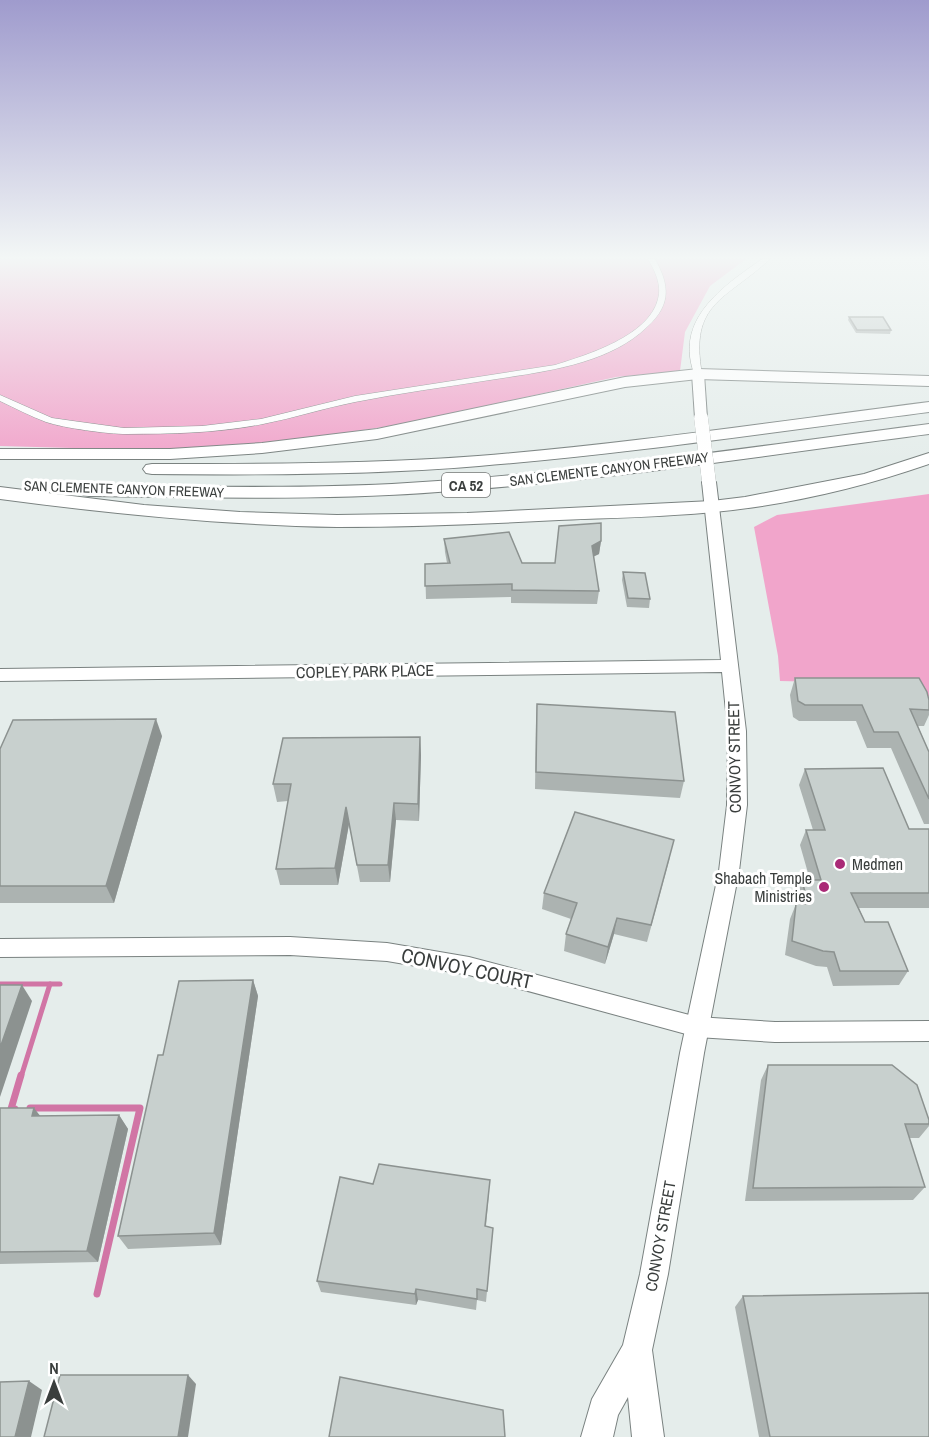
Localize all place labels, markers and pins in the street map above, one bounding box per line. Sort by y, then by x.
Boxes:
place label: Medmen [852,853,903,875]
marker: Medmen [833,857,847,871]
place label: Shabach Temple Ministries [714,867,812,907]
marker: Shabach Temple Ministries [817,880,831,894]

